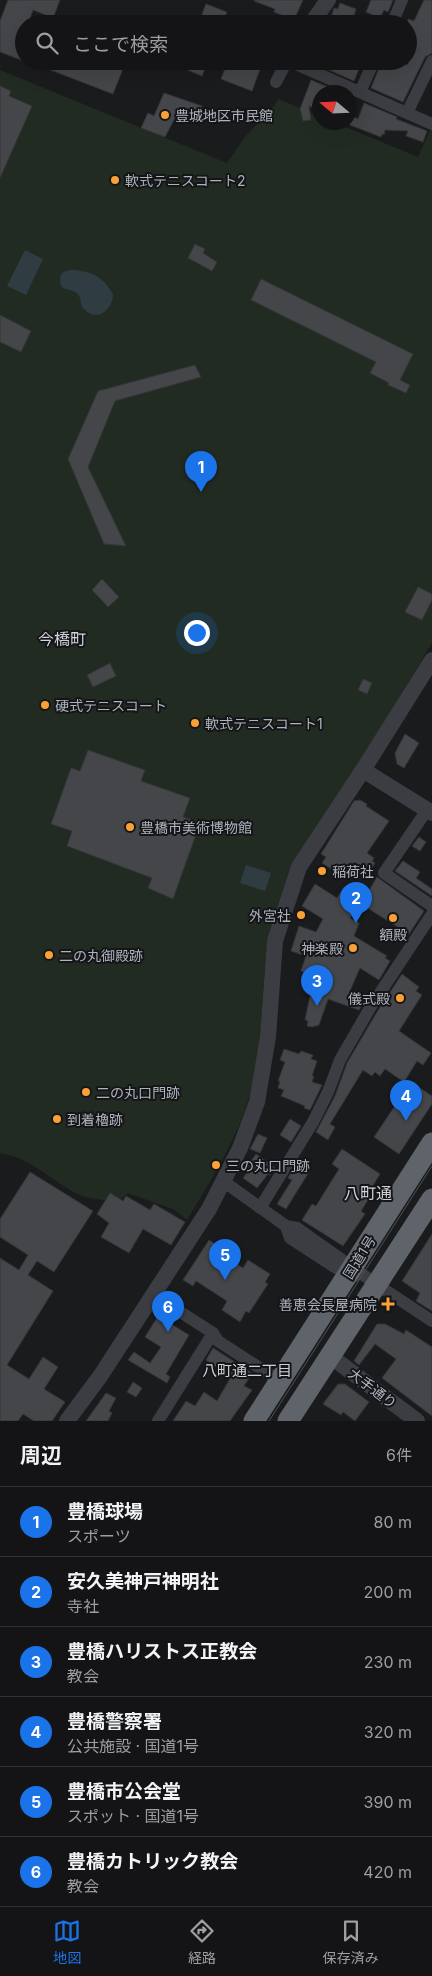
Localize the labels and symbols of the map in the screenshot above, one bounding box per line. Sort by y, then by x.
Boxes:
north arrow [312,85,357,130]
place label: 豊城地区市民館 [175,107,273,124]
marker: 豊城地区市民館 [159,109,171,121]
place label: 軟式テニスコート2 [125,172,246,189]
marker: 軟式テニスコート2 [109,174,121,186]
pin: 1 [185,451,217,492]
your location [184,620,210,646]
district label: 今橋町 [38,629,86,649]
place label: 硬式テニスコート [55,697,167,714]
marker: 硬式テニスコート [39,699,51,711]
place label: 軟式テニスコート1 [205,715,323,732]
marker: 軟式テニスコート1 [189,717,201,729]
place label: 豊橋市美術博物館 [140,819,252,836]
marker: 豊橋市美術博物館 [124,821,136,833]
place label: 稲荷社 [332,863,374,880]
marker: 稲荷社 [316,865,328,877]
pin: 2 [340,882,372,923]
place label: 外宮社 [249,907,291,924]
marker: 外宮社 [295,909,307,921]
marker: 額殿 [387,912,399,924]
place label: 額殿 [379,926,407,943]
place label: 神楽殿 [301,940,343,957]
marker: 神楽殿 [347,942,359,954]
place label: 二の丸御殿跡 [59,947,143,964]
marker: 二の丸御殿跡 [43,949,55,961]
pin: 3 [301,965,333,1006]
place label: 儀式殿 [348,990,390,1007]
marker: 儀式殿 [394,992,406,1004]
pin: 4 [390,1080,422,1121]
place label: 二の丸口門跡 [96,1084,180,1101]
marker: 二の丸口門跡 [80,1086,92,1098]
place label: 到着櫓跡 [67,1111,123,1128]
marker: 到着櫓跡 [51,1113,63,1125]
place label: 三の丸口門跡 [226,1157,310,1174]
marker: 三の丸口門跡 [210,1159,222,1171]
district label: 八町通 [344,1183,392,1203]
street label: 国道1号 [339,1232,379,1282]
pin: 5 [209,1239,241,1280]
pin: 6 [152,1291,184,1332]
place label: 善恵会長屋病院 [279,1296,377,1313]
marker: 善恵会長屋病院 [381,1297,395,1311]
district label: 八町通二丁目 [202,1361,292,1380]
street label: 大手通り [346,1364,400,1412]

